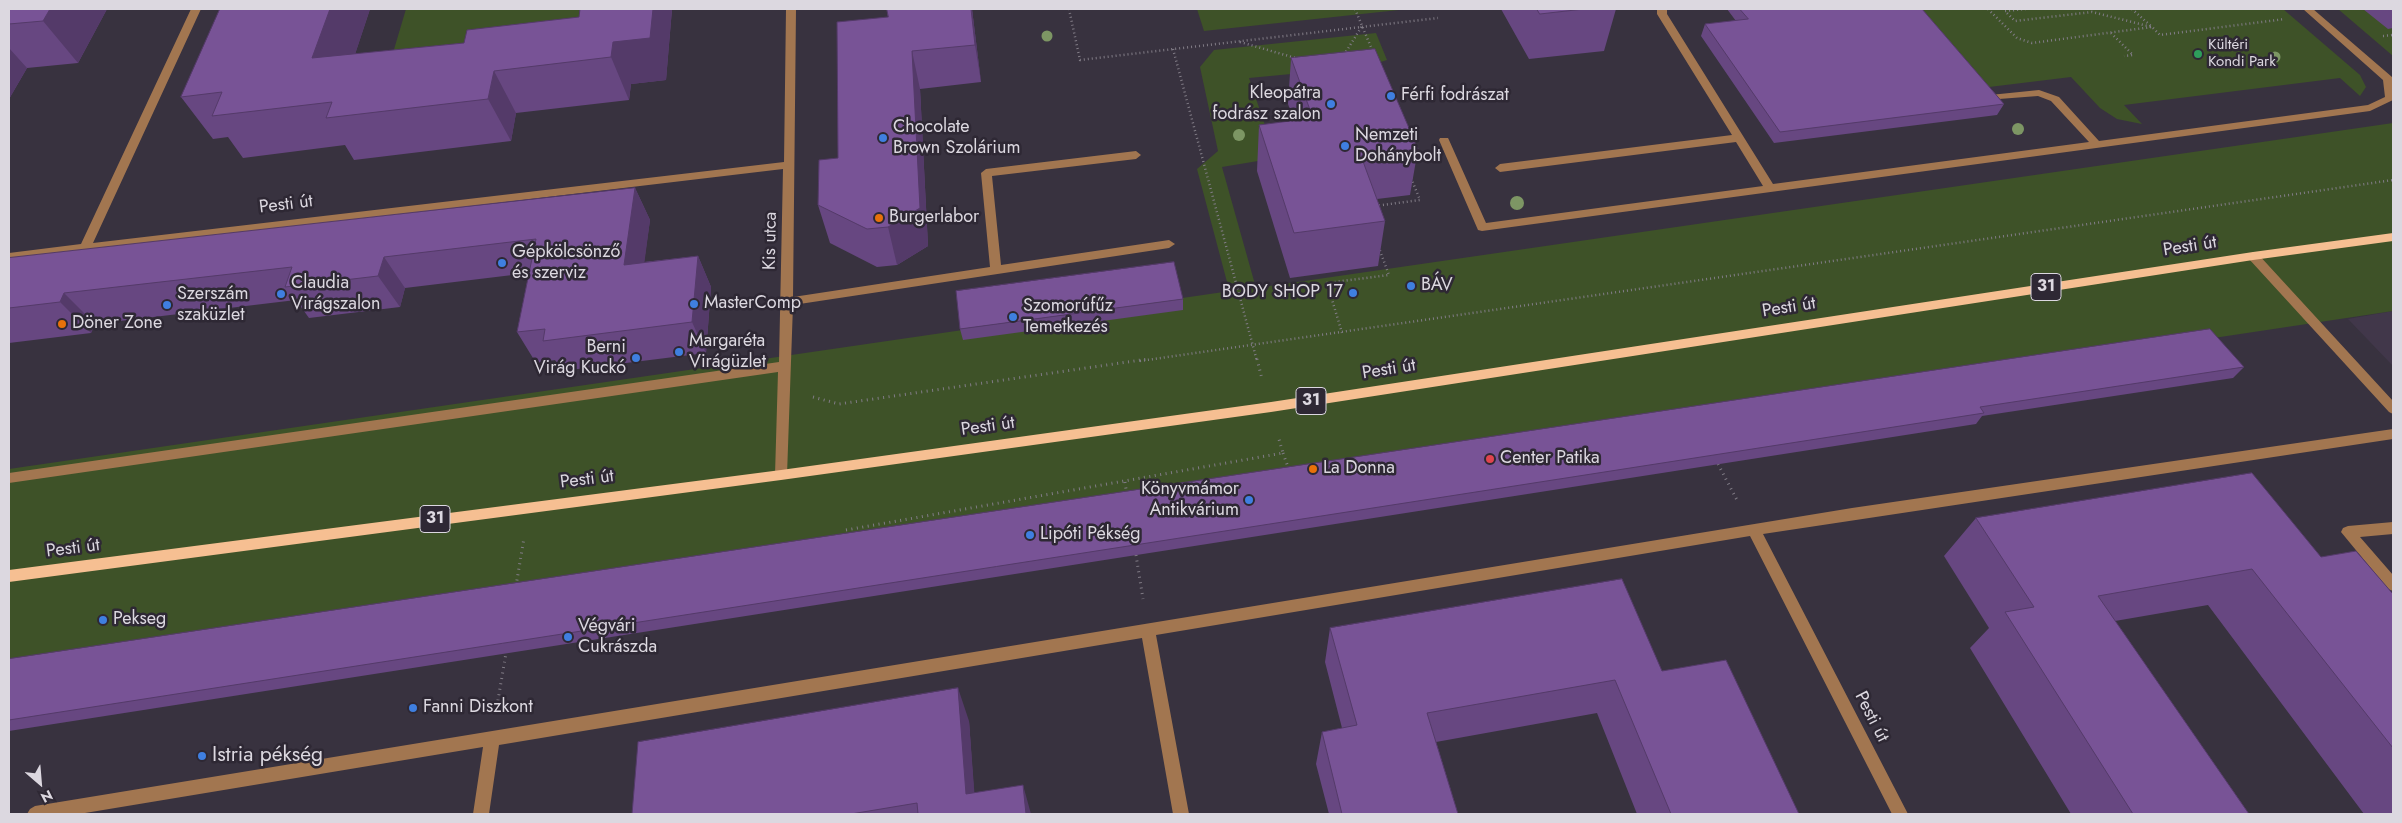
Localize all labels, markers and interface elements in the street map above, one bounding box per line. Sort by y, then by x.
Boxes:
place label: Kültéri Kondi Park [2208,36,2276,71]
marker: Kültéri Kondi Park [2192,48,2204,60]
place label: Kleopátra fodrász szalon [1212,83,1321,126]
place label: Férfi fodrászat [1401,85,1509,107]
marker: Férfi fodrászat [1385,90,1397,102]
marker: Kleopátra fodrász szalon [1325,98,1337,110]
place label: Chocolate Brown Szolárium [893,117,1021,160]
place label: Nemzeti Dohánybolt [1355,125,1441,168]
marker: Chocolate Brown Szolárium [877,132,889,144]
marker: Nemzeti Dohánybolt [1339,140,1351,152]
street label: Pesti út [258,191,314,219]
place label: Burgerlabor [889,207,979,229]
street label: Kis utca [760,212,782,270]
marker: Burgerlabor [873,212,885,224]
street label: Pesti út [2162,232,2218,262]
place label: Gépkölcsönző és szerviz [512,242,620,284]
marker: Gépkölcsönző és szerviz [496,257,508,269]
place label: Claudia Virágszalon [291,273,380,316]
road number: 31 [2031,274,2061,300]
place label: BÁV [1421,275,1453,297]
marker: BÁV [1405,280,1417,292]
place label: BODY SHOP 17 [1222,282,1343,304]
place label: Szerszám szaküzlet [177,284,249,326]
marker: BODY SHOP 17 [1347,287,1359,299]
marker: Claudia Virágszalon [275,288,287,300]
place label: MasterComp [704,293,801,315]
street label: Pesti út [1761,293,1817,323]
place label: Szomorúfűz Temetkezés [1023,296,1113,338]
marker: MasterComp [688,298,700,310]
marker: Szerszám szaküzlet [161,299,173,311]
marker: Szomorúfűz Temetkezés [1007,311,1019,323]
place label: Döner Zone [72,313,162,335]
marker: Döner Zone [56,318,68,330]
place label: Margaréta Virágüzlet [689,331,766,374]
place label: Berni Virág Kuckó [534,337,626,379]
marker: Margaréta Virágüzlet [673,346,685,358]
marker: Berni Virág Kuckó [630,352,642,364]
street label: Pesti út [1361,355,1417,385]
road number: 31 [1296,388,1326,414]
street label: Pesti út [960,413,1016,441]
place label: Center Patika [1500,448,1600,470]
marker: Center Patika [1484,453,1496,465]
place label: La Donna [1323,458,1395,480]
marker: La Donna [1307,463,1319,475]
street label: Pesti út [559,466,615,494]
place label: Könyvmámor Antikvárium [1141,479,1239,522]
marker: Könyvmámor Antikvárium [1243,494,1255,506]
road number: 31 [420,506,450,532]
place label: Lipóti Pékség [1040,524,1141,546]
marker: Lipóti Pékség [1024,529,1036,541]
street label: Pesti út [45,535,101,563]
place label: Pekseg [113,609,166,631]
marker: Pekseg [97,614,109,626]
place label: Végvári Cukrászda [578,616,657,659]
marker: Végvári Cukrászda [562,631,574,643]
street label: Pesti út [1849,688,1893,746]
place label: Fanni Diszkont [423,697,533,719]
marker: Fanni Diszkont [407,702,419,714]
place label: Istria pékség [212,743,323,769]
marker: Istria pékség [196,750,208,762]
north arrow [15,758,65,808]
text: N [37,785,56,808]

